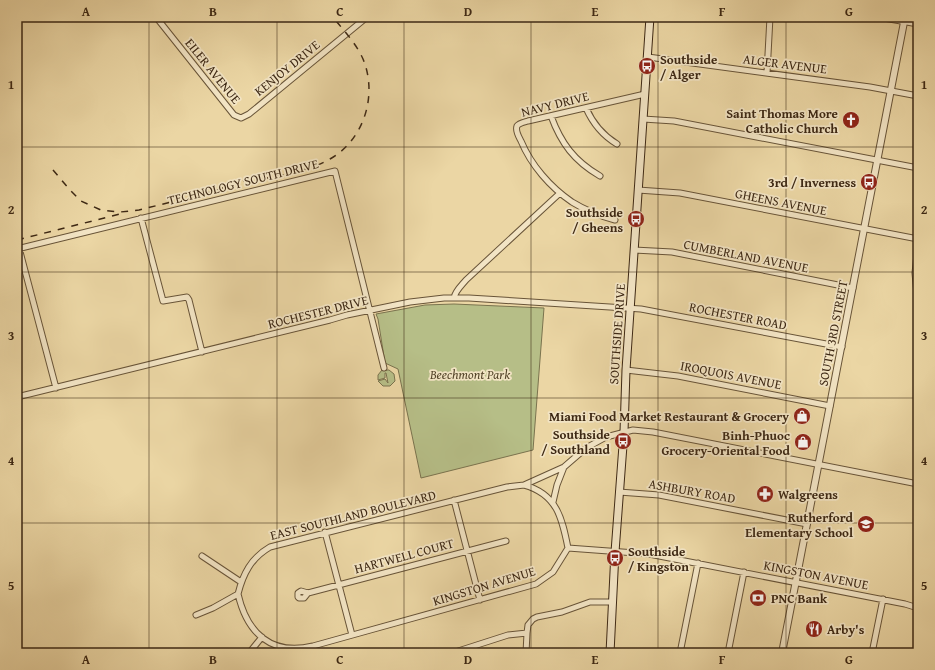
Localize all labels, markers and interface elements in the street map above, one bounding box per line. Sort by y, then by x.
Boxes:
text: A [82,2,91,21]
text: B [209,2,217,21]
text: C [336,2,344,21]
text: D [464,2,472,21]
text: E [592,2,599,21]
text: F [719,2,726,21]
text: G [845,2,853,21]
street label: EILER AVENUE [181,34,246,108]
street label: KENJOY DRIVE [250,35,324,100]
street label: ALGER AVENUE [742,49,828,79]
place label: Southside / Alger [660,50,717,84]
bus stop icon: Southside / Alger [637,56,657,76]
text: 1 [8,75,14,94]
text: 1 [921,75,927,94]
street label: NAVY DRIVE [519,86,591,122]
place label: Saint Thomas More Catholic Church [726,104,838,138]
church icon: Saint Thomas More Catholic Church [841,110,861,130]
street label: TECHNOLOGY SOUTH DRIVE [166,154,321,210]
bus stop icon: 3rd / Inverness [859,172,879,192]
place label: 3rd / Inverness [768,173,856,192]
street label: GHEENS AVENUE [734,184,829,220]
text: 2 [8,200,15,219]
text: 2 [921,200,928,219]
place label: Southside / Gheens [566,203,623,237]
bus stop icon: Southside / Gheens [626,209,646,229]
street label: CUMBERLAND AVENUE [682,235,810,278]
street label: SOUTH 3RD STREET [813,278,853,388]
street label: SOUTHSIDE DRIVE [604,283,630,385]
street label: ROCHESTER DRIVE [266,290,371,334]
street label: ROCHESTER ROAD [688,297,788,335]
text: 3 [8,326,14,345]
text: 3 [921,326,927,345]
street label: IROQUOIS AVENUE [679,356,784,394]
park label: Beechmont Park [429,365,510,384]
shop icon: Miami Food Market Restaurant & Grocery [792,406,812,426]
place label: Miami Food Market Restaurant & Grocery [549,407,789,426]
place label: Southside / Southland [541,425,611,459]
place label: Binh-Phuoc Grocery-Oriental Food [661,426,791,460]
bus stop icon: Southside / Southland [613,431,633,451]
shop icon: Binh-Phuoc Grocery-Oriental Food [793,432,813,452]
text: 4 [8,451,15,470]
text: 4 [921,451,928,470]
street label: ASHBURY ROAD [647,474,737,508]
pharmacy icon: Walgreens [755,484,775,504]
street label: EAST SOUTHLAND BOULEVARD [268,485,438,545]
place label: Walgreens [778,485,838,504]
place label: Rutherford Elementary School [745,508,854,542]
school or university icon: Rutherford Elementary School [856,514,876,534]
street label: HARTWELL COURT [352,533,457,578]
place label: Southside / Kingston [628,542,689,576]
bus stop icon: Southside / Kingston [605,548,625,568]
street label: KINGSTON AVENUE [762,556,870,595]
street label: KINGSTON AVENUE [430,561,538,611]
text: 5 [8,576,15,595]
text: 5 [921,576,928,595]
bank icon: PNC Bank [748,588,768,608]
place label: PNC Bank [771,589,828,608]
restaurant icon: Arby's [804,619,824,639]
place label: Arby's [827,620,865,639]
text: A [82,650,91,669]
text: B [209,650,217,669]
text: C [336,650,344,669]
text: D [464,650,472,669]
text: E [592,650,599,669]
text: F [719,650,726,669]
text: G [845,650,853,669]

